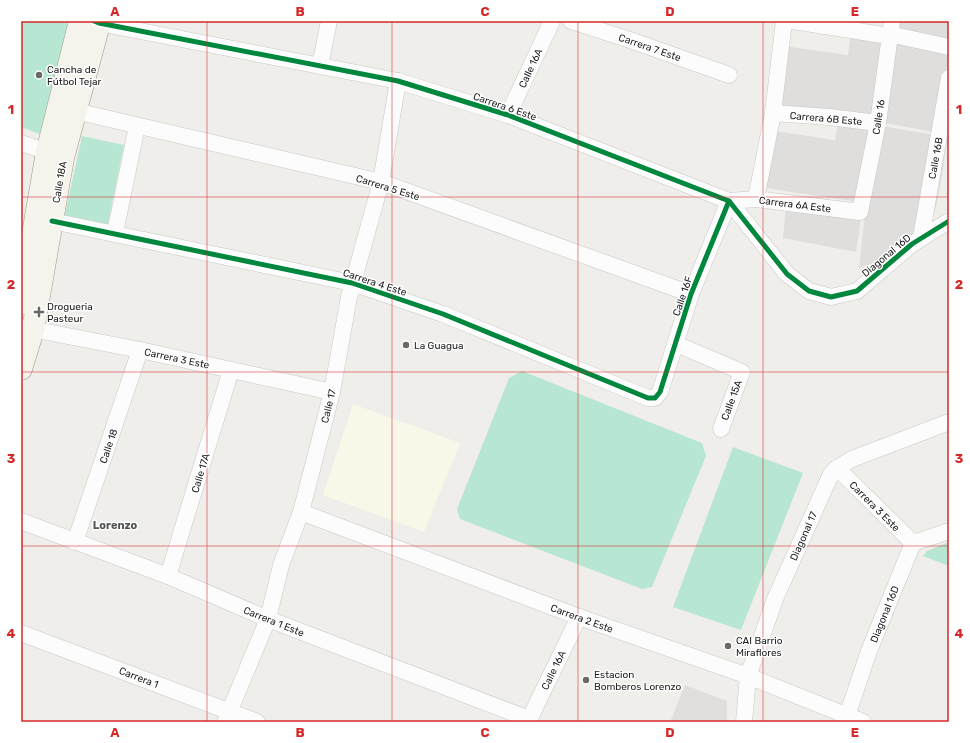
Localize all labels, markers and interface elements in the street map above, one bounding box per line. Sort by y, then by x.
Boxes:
text: A [110,4,120,19]
text: B [295,4,305,19]
text: C [480,4,490,19]
text: D [665,4,675,19]
text: E [851,4,859,19]
street label: Carrera 7 Este [617,32,683,64]
street label: Calle 16A [517,47,545,90]
place label: Cancha de Fútbol Tejar [47,64,101,88]
marker: Cancha de Fútbol Tejar [34,70,44,80]
street label: Carrera 6 Este [471,91,538,124]
street label: Calle 16 [870,99,888,136]
text: 1 [8,102,14,117]
text: 1 [956,102,962,117]
street label: Carrera 6B Este [789,110,863,128]
street label: Calle 16B [926,136,946,180]
street label: Calle 18A [50,160,70,204]
street label: Carrera 5 Este [354,173,421,203]
street label: Carrera 6A Este [758,195,832,215]
street label: Diagonal 16D [860,232,914,280]
street label: Carrera 4 Este [341,267,408,299]
street label: Calle 16F [671,275,695,318]
text: 2 [7,277,15,292]
text: 2 [955,277,963,292]
place label: Drogueria Pasteur [47,301,93,325]
marker: Drogueria Pasteur [34,307,44,317]
marker: La Guagua [401,340,411,350]
place label: La Guagua [414,340,463,352]
street label: Carrera 3 Este [143,346,211,372]
street label: Calle 15A [719,378,745,422]
street label: Calle 17 [319,388,339,424]
street label: Calle 18 [97,427,120,465]
text: 3 [7,451,16,466]
text: 3 [955,451,964,466]
street label: Calle 17A [189,452,213,495]
street label: Carrera 3 Este [847,479,902,535]
street label: Diagonal 17 [788,510,820,563]
district label: Lorenzo [93,519,138,532]
street label: Diagonal 16D [868,584,902,645]
street label: Carrera 2 Este [549,602,615,636]
street label: Carrera 1 Este [242,604,306,640]
text: 4 [7,626,16,641]
text: 4 [955,626,964,641]
place label: CAI Barrio Miraflores [736,635,783,659]
marker: CAI Barrio Miraflores [723,641,733,651]
street label: Calle 16A [539,649,569,692]
street label: Carrera 1 [117,665,160,691]
place label: Estacion Bomberos Lorenzo [594,669,682,693]
marker: Estacion Bomberos Lorenzo [581,675,591,685]
text: A [110,725,120,740]
text: B [295,725,305,740]
text: C [480,725,490,740]
text: D [665,725,675,740]
text: E [851,725,859,740]

